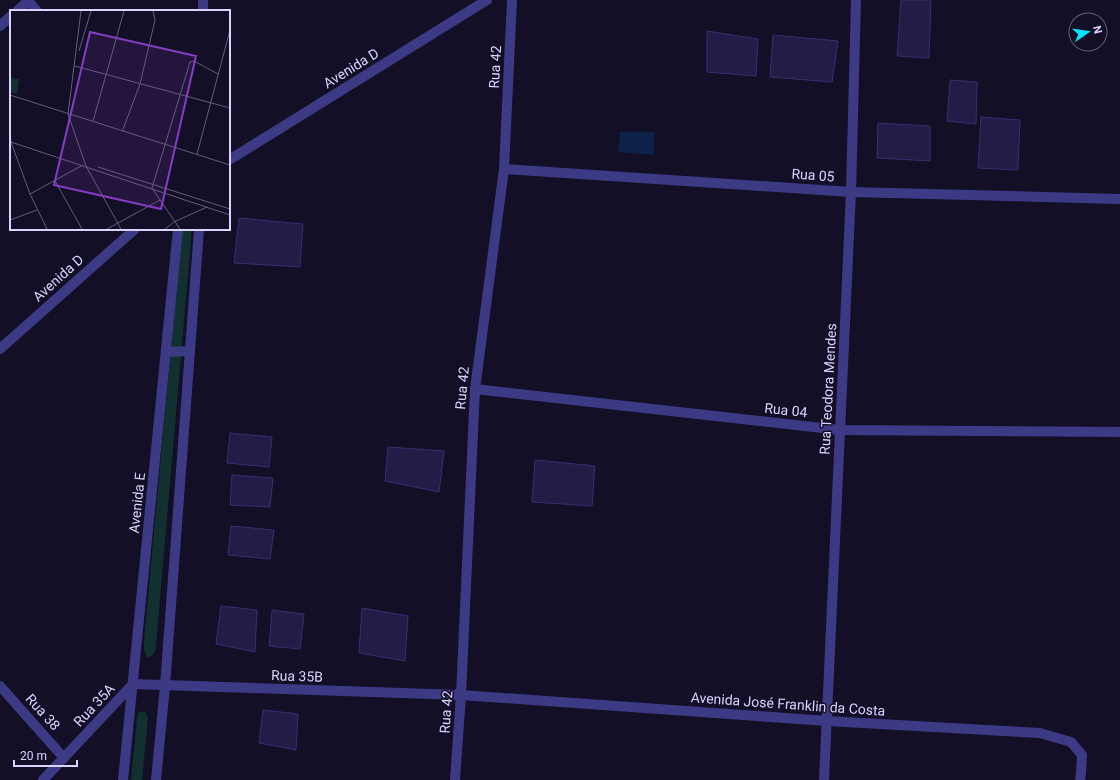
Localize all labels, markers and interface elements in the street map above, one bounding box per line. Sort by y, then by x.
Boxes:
inset map [10,10,230,230]
north arrow [1068,12,1108,52]
text: N [1090,25,1105,35]
street label: Avenida D [320,45,382,91]
street label: Rua 42 [486,45,504,89]
street label: Rua 05 [791,166,835,184]
street label: Avenida D [30,251,86,305]
street label: Rua Teodora Mendes [817,323,839,455]
street label: Rua 42 [452,366,472,410]
street label: Rua 04 [764,400,808,420]
street label: Avenida E [126,472,148,534]
street label: Rua 35B [271,667,323,685]
street label: Rua 35A [70,680,118,730]
street label: Avenida José Franklin da Costa [690,689,886,719]
street label: Rua 42 [437,690,455,734]
street label: Rua 38 [23,691,63,733]
scale bar [14,742,77,768]
text: 20 m [20,749,47,763]

